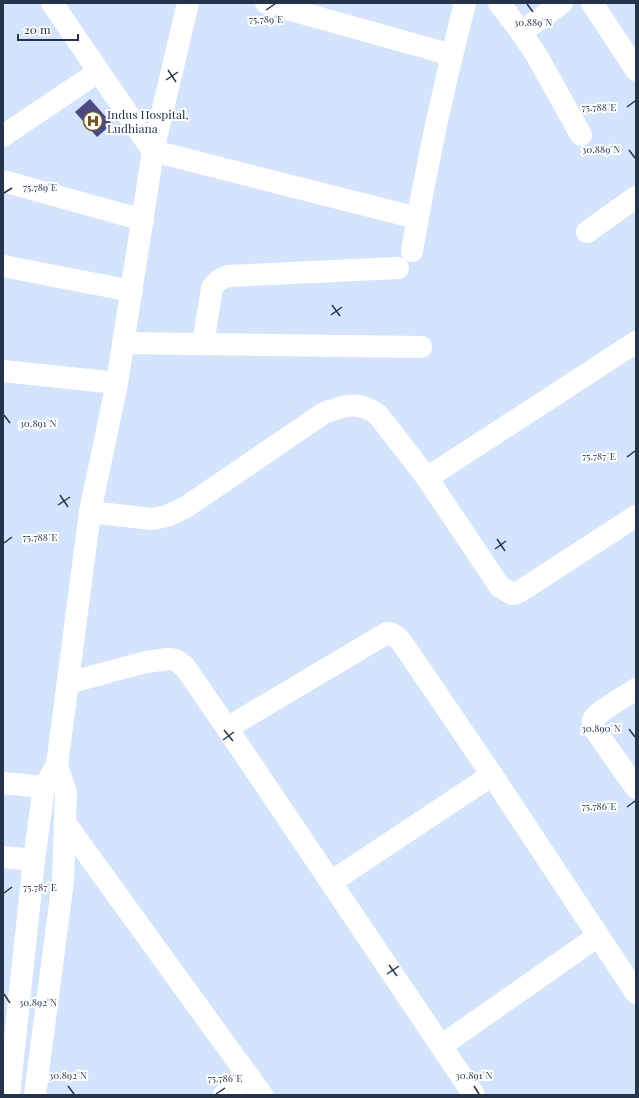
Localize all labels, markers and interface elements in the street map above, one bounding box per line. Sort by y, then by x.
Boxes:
text: 75.789°E [249,12,283,26]
text: 30.889°N [514,15,552,29]
scale bar [18,16,78,42]
text: 20 m [24,21,51,37]
text: 75.788°E [582,100,616,114]
place label: Indus Hospital, Ludhiana [107,106,189,136]
hospital icon: Indus Hospital, Ludhiana [82,110,104,132]
text: 30.889°N [582,142,620,156]
text: 75.789°E [23,180,57,194]
text: 30.891°N [19,416,57,430]
text: 75.787°E [582,449,616,463]
text: 75.788°E [23,530,57,544]
text: 30.890°N [581,721,621,735]
text: 75.786°E [582,799,616,813]
text: 75.787°E [23,880,57,894]
text: 30.892°N [19,995,57,1009]
text: 30.892°N [49,1068,87,1082]
text: 30.891°N [455,1068,493,1082]
text: 75.786°E [208,1071,242,1085]

